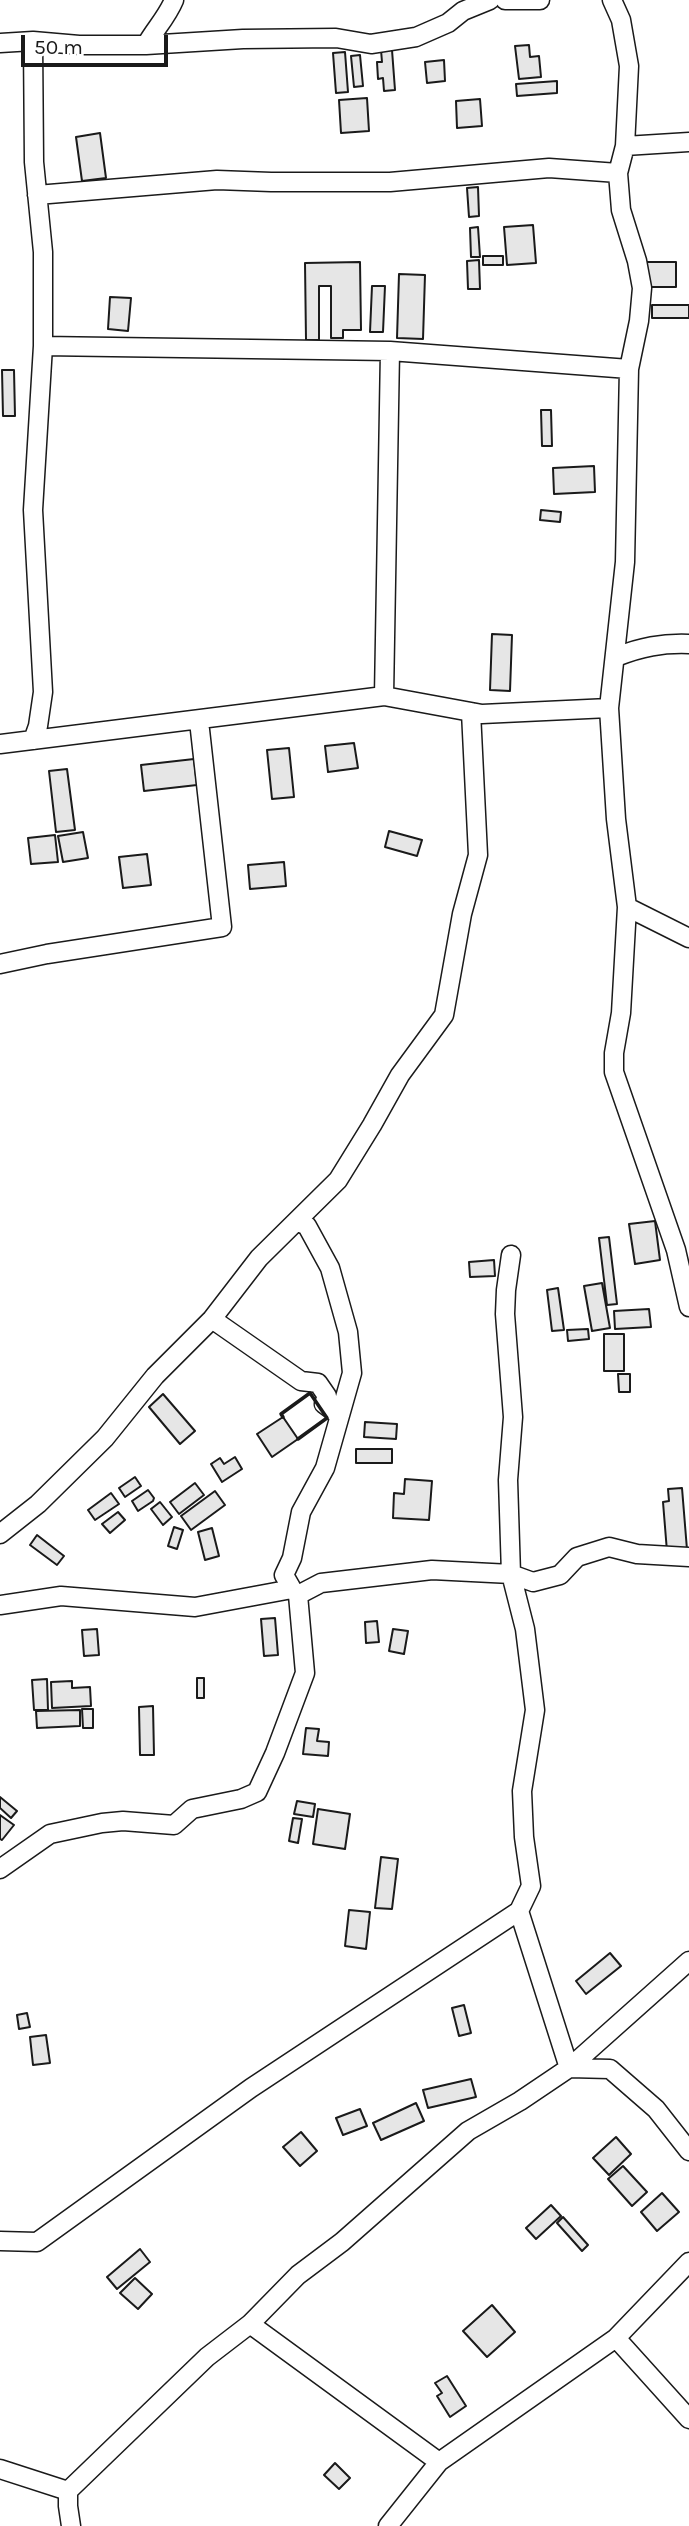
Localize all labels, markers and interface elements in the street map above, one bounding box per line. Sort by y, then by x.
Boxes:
scale bar [24,21,172,65]
text: 50 m [34,35,83,59]

